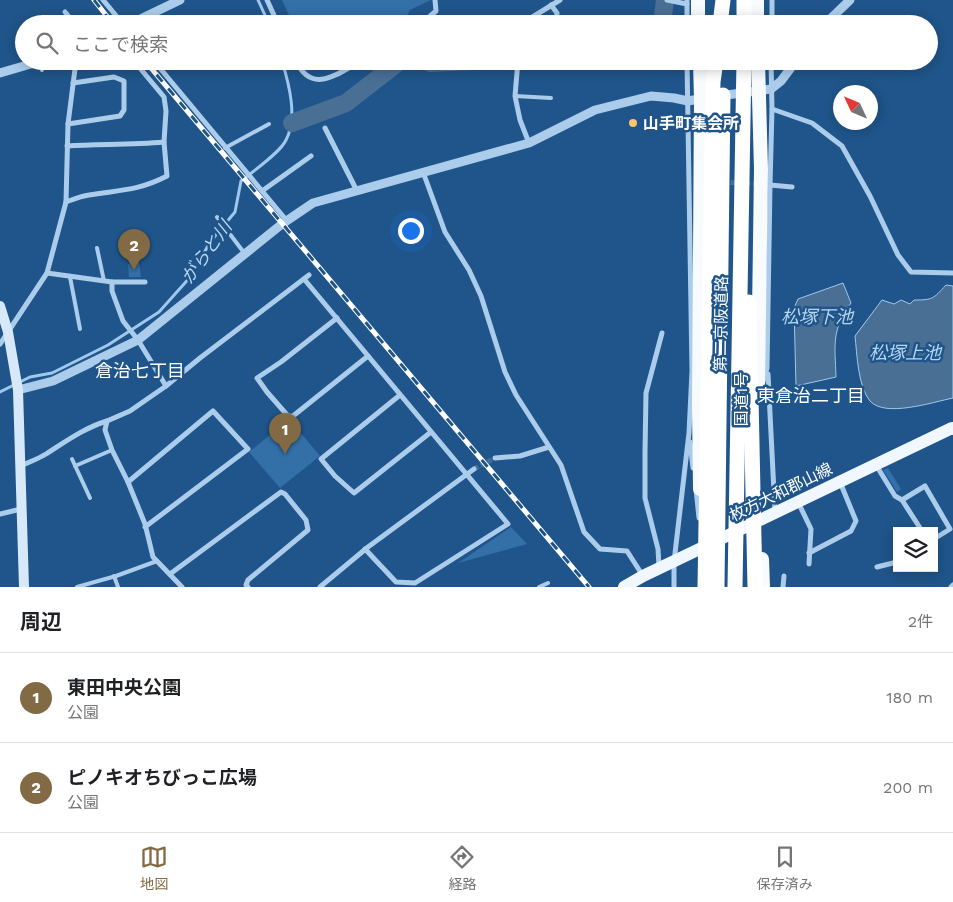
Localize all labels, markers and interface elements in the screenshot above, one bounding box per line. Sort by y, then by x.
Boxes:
search box [15,15,938,70]
icon: search [33,29,61,57]
text: ここで検索 [73,33,168,56]
north arrow [833,85,878,130]
place label: 山手町集会所 [643,114,739,133]
marker: 山手町集会所 [627,117,639,129]
water label: がらと川 [176,215,237,287]
your location [398,218,424,244]
pin: 2 [118,229,150,270]
street label: 第二京阪道路 [711,276,731,372]
water label: 松塚下池 [781,306,855,327]
water label: 松塚上池 [869,342,943,363]
district label: 倉治七丁目 [95,360,185,381]
street label: 国道1号 [732,372,751,426]
district label: 東倉治二丁目 [757,385,865,406]
pin: 1 [269,413,301,454]
street label: 枚方大和郡山線 [726,459,836,525]
map controls [893,527,938,572]
button: layers [893,527,938,572]
text: 周辺 [20,609,62,634]
text: 2件 [908,612,933,631]
text: 東田中央公園 [67,676,181,699]
text: 1 [33,688,39,707]
text: 180 m [886,688,933,707]
text: 公園 [67,703,99,722]
text: ピノキオちびっこ広場 [67,766,257,789]
text: 2 [31,778,41,797]
text: 200 m [883,778,933,797]
text: 公園 [67,793,99,812]
tab: 地図 [140,843,168,893]
tab: 経路 [448,843,476,893]
tab: 保存済み [757,843,813,893]

